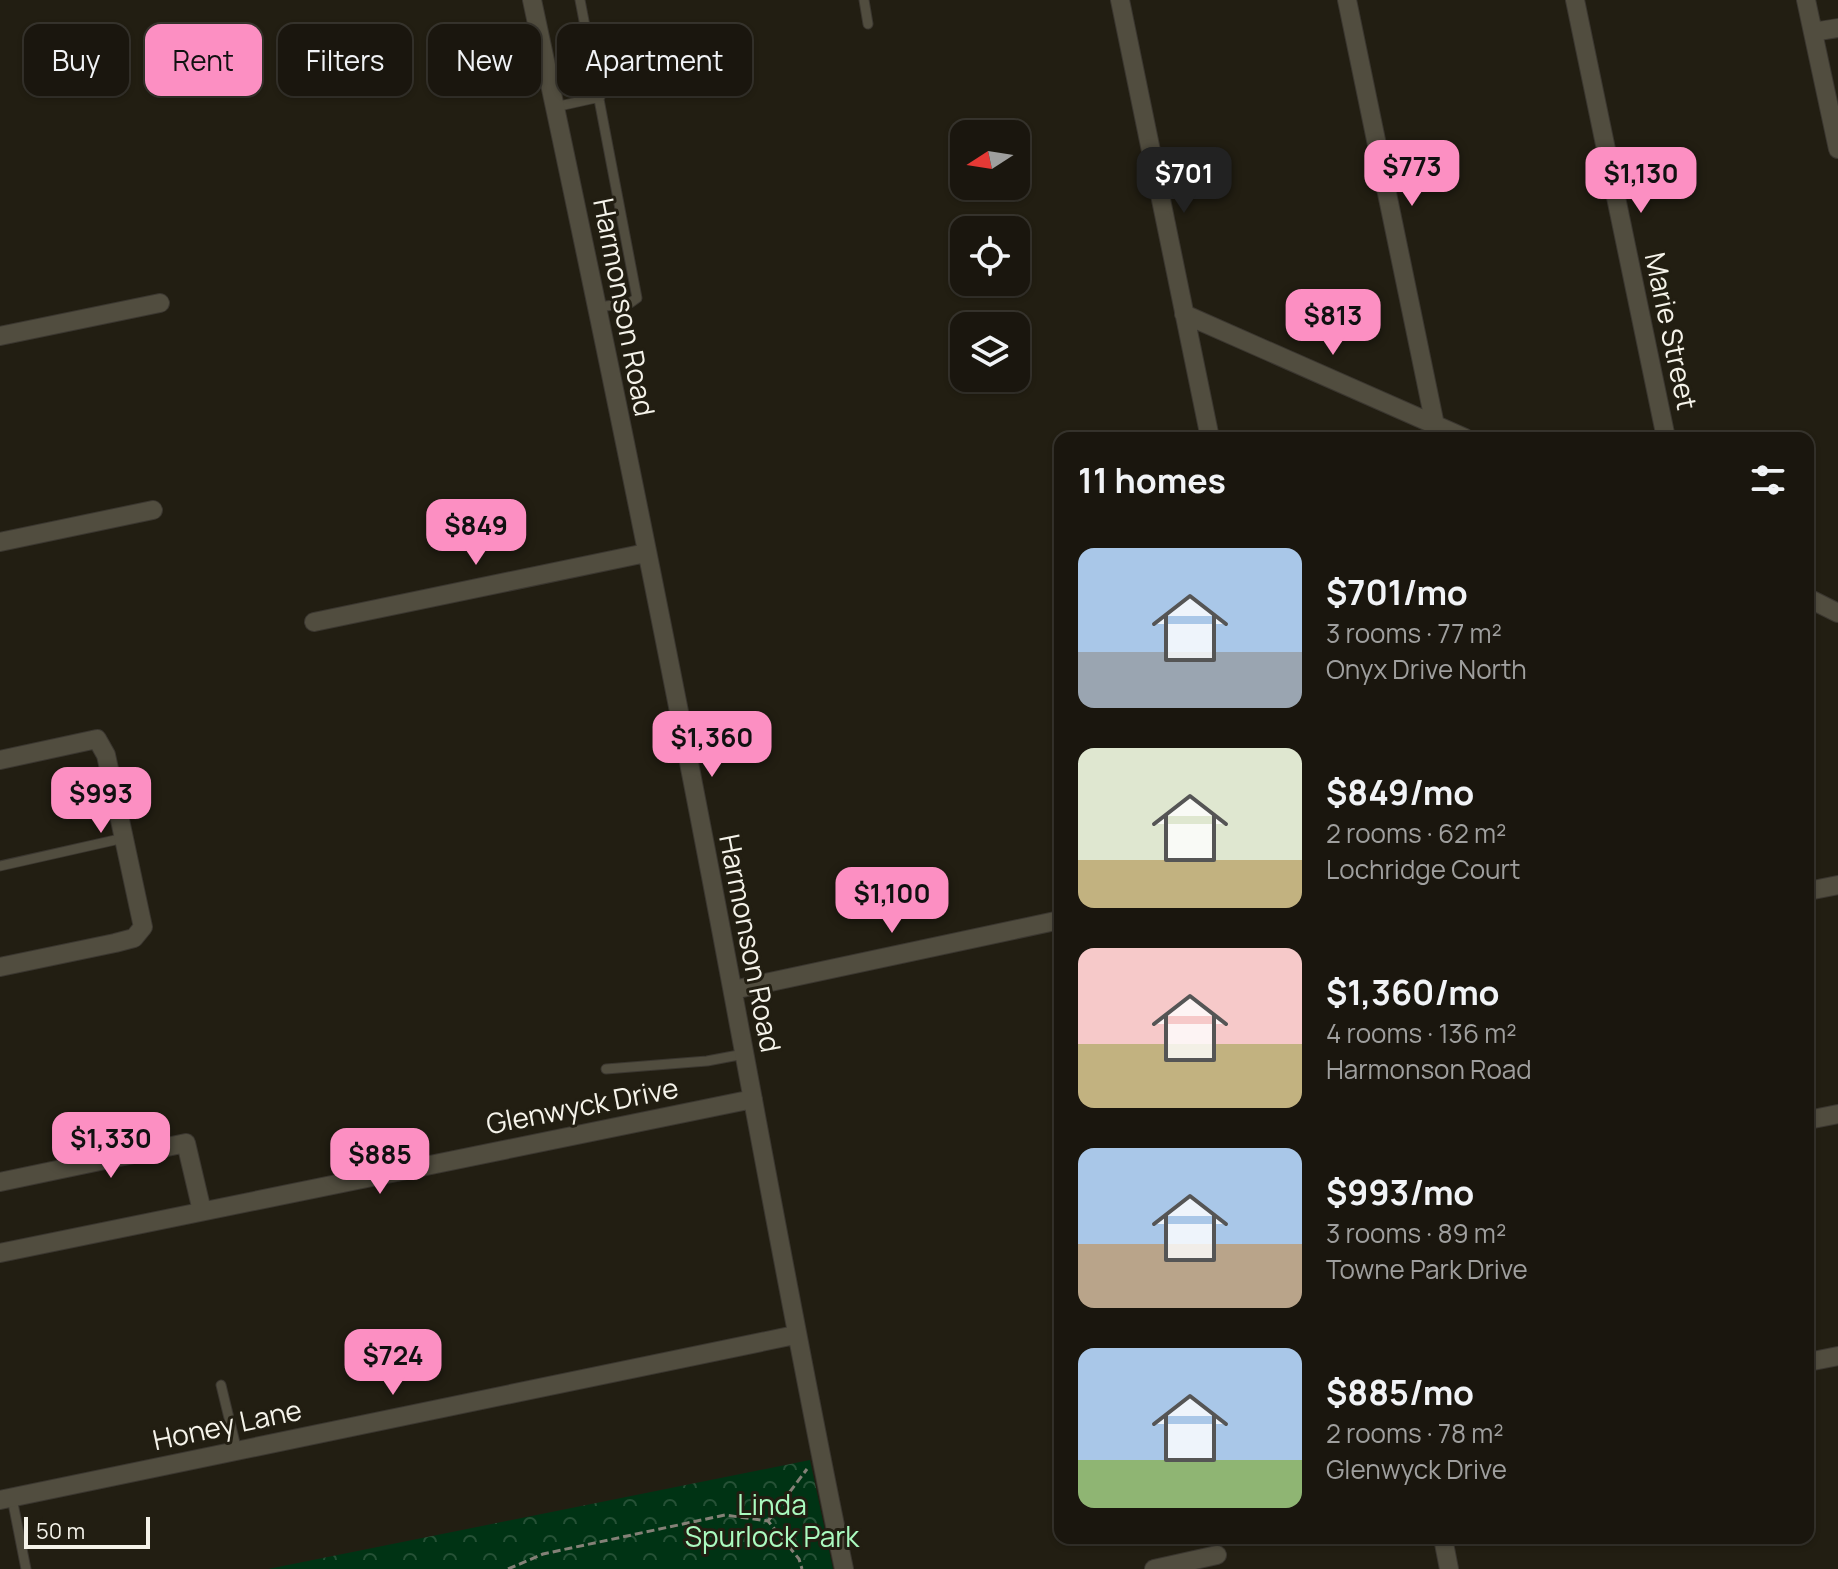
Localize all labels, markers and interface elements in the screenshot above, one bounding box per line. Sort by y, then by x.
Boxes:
chip: Buy [24,24,129,96]
chip: Rent [145,24,262,96]
chip: Filters [278,24,412,96]
chip: New [428,24,541,96]
chip: Apartment [557,24,752,96]
north arrow [950,120,1030,200]
map controls [950,120,1030,392]
pin: $773 [1365,140,1459,208]
pin: $701 [1137,147,1231,215]
pin: $1,130 [1576,147,1706,215]
text: $773 [1382,148,1442,184]
text: $701 [1155,155,1213,191]
text: $1,130 [1603,155,1679,191]
street label: Harmonson Road [585,195,665,419]
button: locate [950,216,1030,296]
street label: Marie Street [1637,249,1707,413]
pin: $813 [1286,289,1380,357]
text: $813 [1304,297,1362,333]
button: layers [950,312,1030,392]
text: 11 homes [1078,457,1226,503]
icon: filters [1746,458,1790,502]
pin: $849 [429,499,523,567]
text: $849 [444,507,508,543]
text: $701/mo [1326,569,1468,615]
icon: home [1142,580,1238,676]
text: 3 rooms · 77 m² [1326,615,1502,651]
text: Onyx Drive North [1326,651,1527,687]
pin: $1,360 [647,711,777,779]
text: $1,360 [671,719,753,755]
pin: $993 [54,767,148,835]
text: $849/mo [1326,769,1474,815]
text: $993 [69,775,133,811]
icon: home [1142,780,1238,876]
text: 2 rooms · 62 m² [1326,815,1506,851]
street label: Harmonson Road [711,831,791,1055]
text: Lochridge Court [1326,851,1520,887]
pin: $1,100 [827,867,957,935]
text: $1,100 [853,875,931,911]
text: $1,360/mo [1326,969,1499,1015]
icon: home [1142,980,1238,1076]
text: 4 rooms · 136 m² [1326,1015,1517,1051]
text: Harmonson Road [1326,1051,1532,1087]
street label: Glenwyck Drive [483,1068,681,1142]
pin: $1,330 [46,1112,176,1180]
text: $1,330 [70,1120,152,1156]
pin: $885 [333,1128,427,1196]
text: $885 [348,1136,412,1172]
text: $993/mo [1326,1169,1474,1215]
icon: home [1142,1180,1238,1276]
text: 3 rooms · 89 m² [1326,1215,1506,1251]
text: Towne Park Drive [1326,1251,1528,1287]
pin: $724 [346,1329,440,1397]
text: $724 [363,1337,423,1373]
text: $885/mo [1326,1369,1474,1415]
icon: home [1142,1380,1238,1476]
street label: Honey Lane [149,1390,305,1458]
text: 2 rooms · 78 m² [1326,1415,1504,1451]
text: Glenwyck Drive [1326,1451,1507,1487]
park label: Linda Spurlock Park [685,1485,860,1555]
scale bar [24,1513,150,1549]
text: 50 m [36,1516,85,1546]

